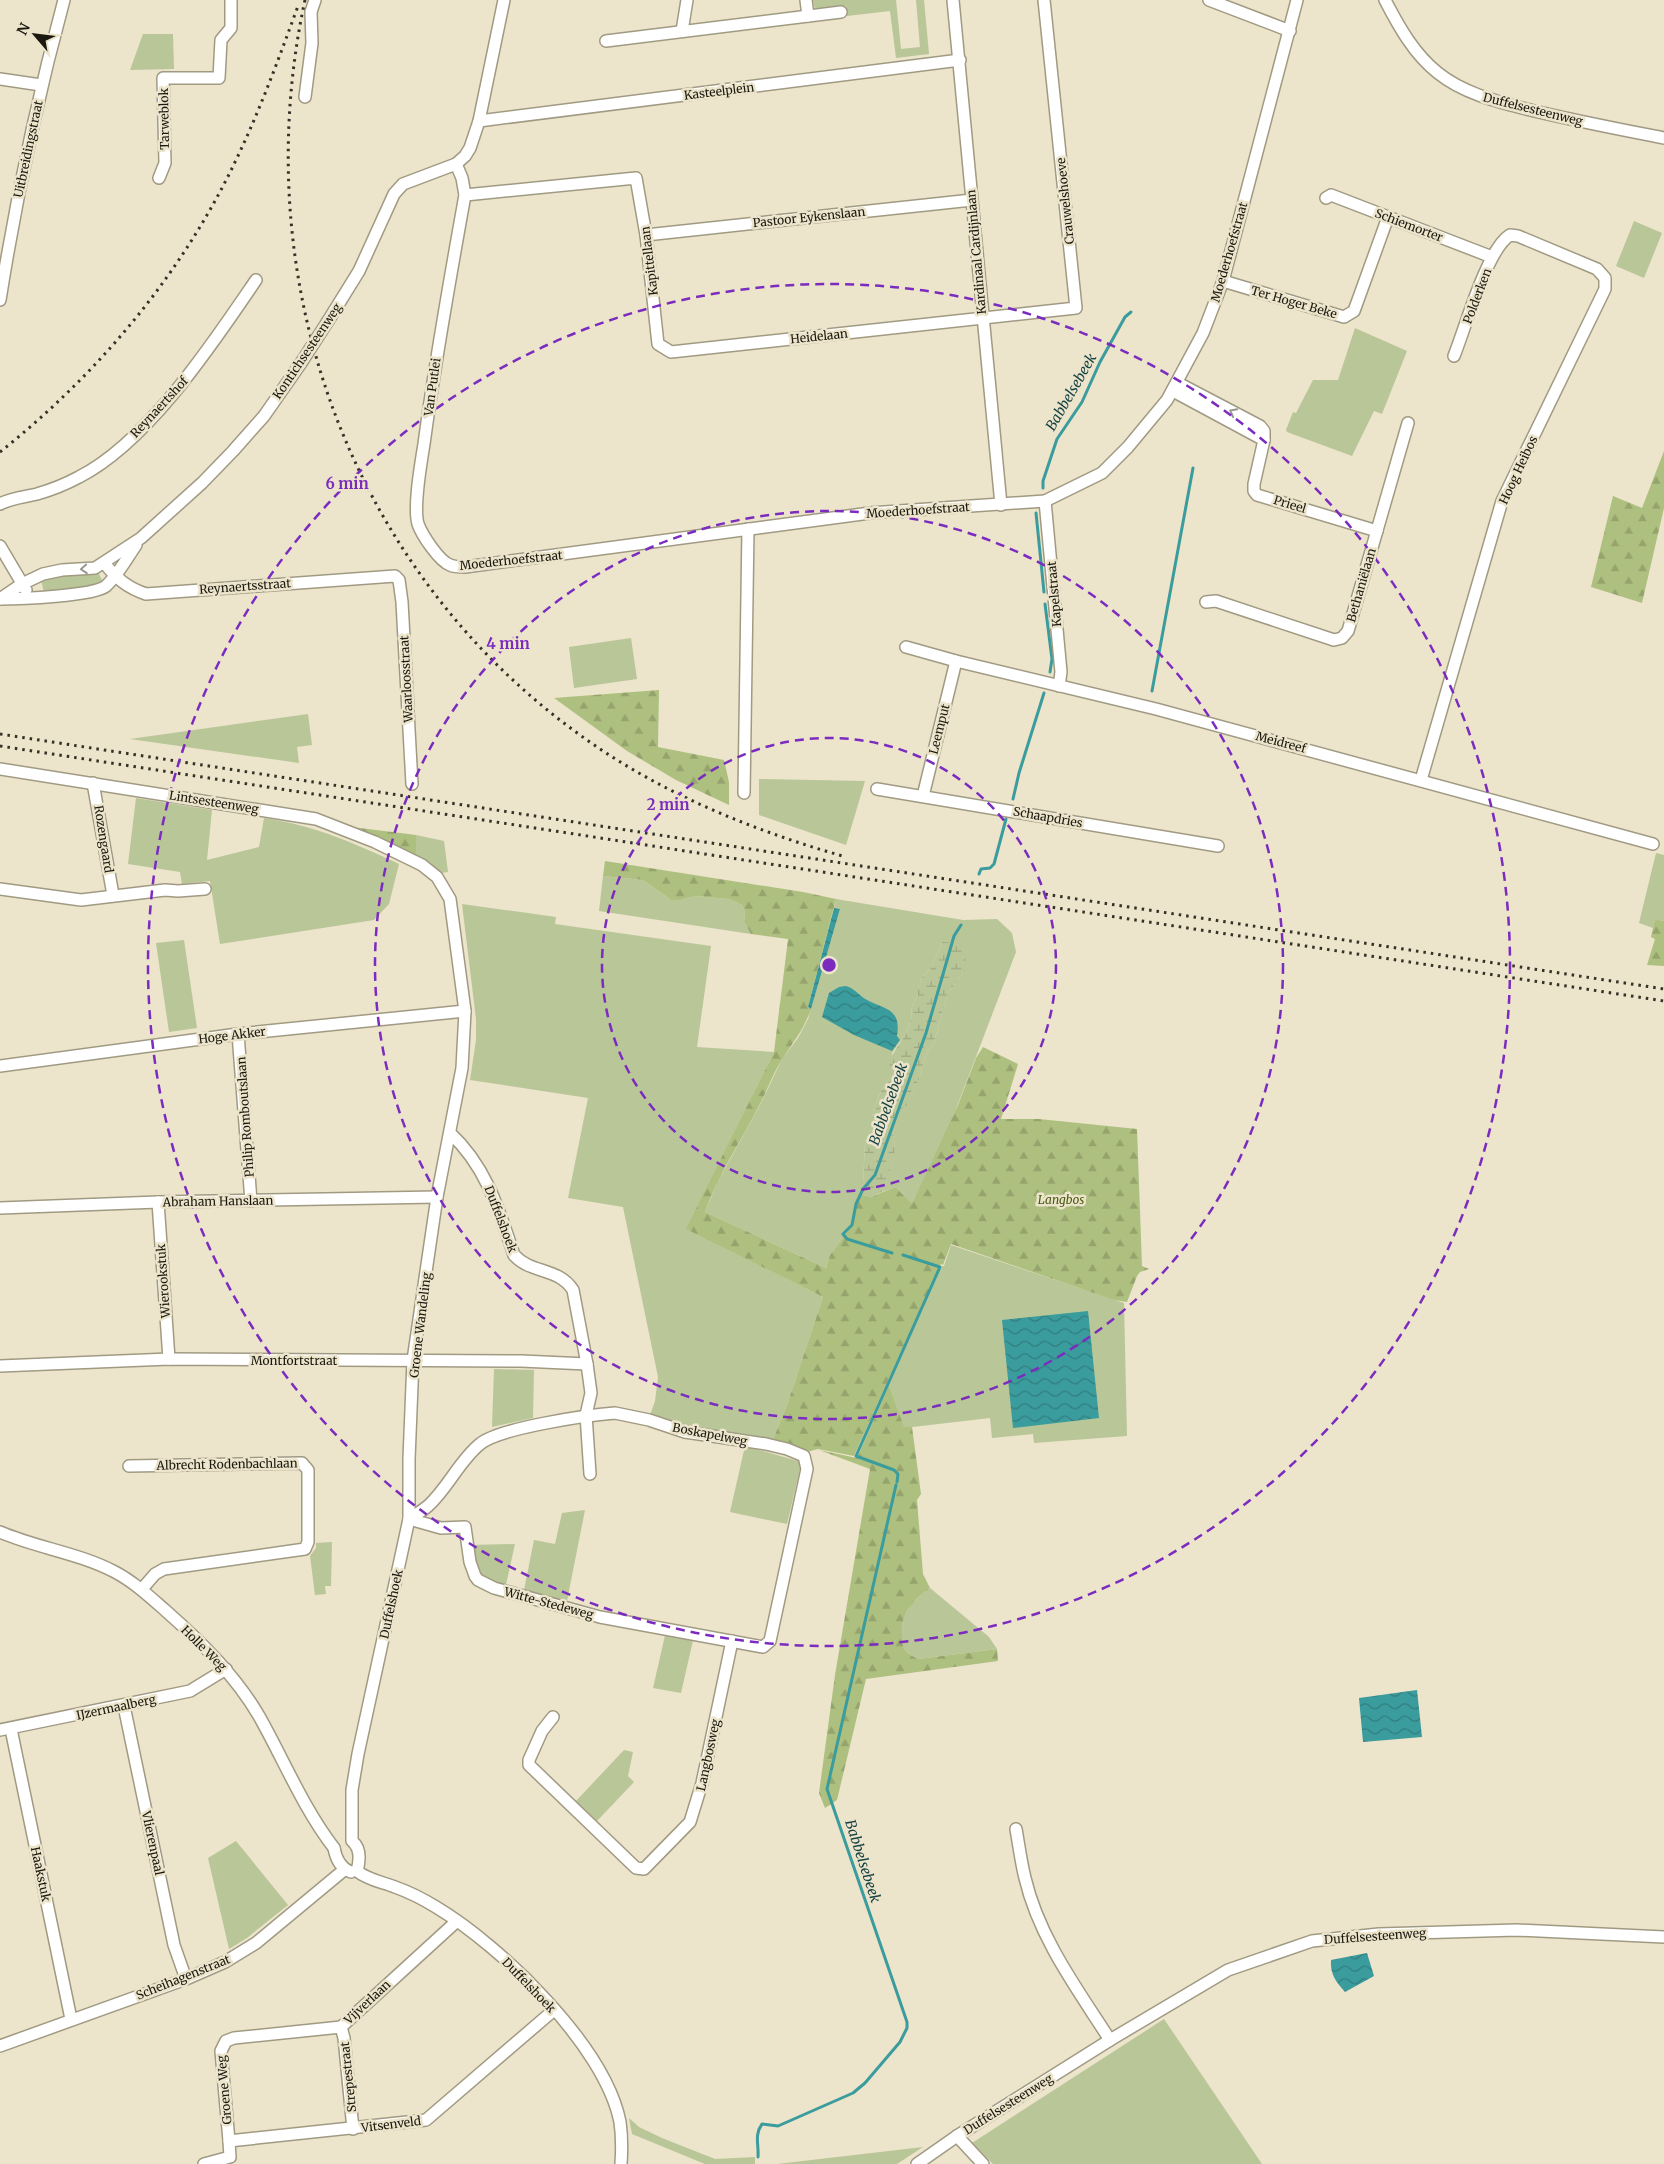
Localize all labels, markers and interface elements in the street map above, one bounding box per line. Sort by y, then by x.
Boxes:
north arrow [10,10,60,60]
text: N [13,20,34,38]
street label: Kasteelplein [683,79,755,103]
street label: Tarweblok [156,88,172,150]
street label: Duffelsesteenweg [1481,89,1585,129]
street label: Uitbreidingstraat [10,99,46,199]
street label: Crauwelshoeve [1053,157,1077,245]
street label: Kardinaal Cardijnlaan [963,189,989,315]
street label: Moederhoefstraat [1208,200,1251,304]
street label: Pastoor Eykenslaan [752,204,866,230]
street label: Schiemorter [1373,205,1446,245]
street label: Kapittellaan [637,225,661,297]
street label: Polderken [1460,266,1494,326]
street label: Ter Hoger Beke [1249,283,1339,321]
street label: Kontichsesteenweg [269,300,345,402]
street label: Heidelaan [790,326,849,346]
water label: Babbelsebeek [1042,350,1100,434]
street label: Van Putlei [420,357,443,418]
street label: Reynaertshof [127,373,191,440]
one-way arrow [1229,408,1238,418]
street label: Hoog Heibos [1496,433,1540,507]
text: 6 min [325,474,369,493]
street label: Prieel [1272,492,1308,516]
street label: Moederhoefstraat [866,499,971,521]
street label: Bethaniëlaan [1343,546,1379,624]
street label: Moederhoefstraat [459,547,564,573]
street label: Kapelstraat [1044,560,1064,628]
one-way arrow [80,564,88,575]
street label: Reynaertsstraat [199,575,292,597]
text: 4 min [486,634,530,653]
street label: Waarloosstraat [396,635,416,724]
street label: Leemput [925,702,953,756]
street label: Meidreef [1254,728,1308,756]
street label: Lintsesteenweg [168,788,261,817]
text: 2 min [647,795,689,814]
street label: Rozengaard [91,804,117,874]
street label: Schaapdries [1012,804,1084,831]
centre of rings [820,956,838,974]
street label: Hoge Akker [197,1023,267,1047]
street label: Philip Romboutslaan [233,1056,257,1178]
water label: Babbelsebeek [865,1060,911,1148]
street label: Duffelshoek [481,1183,521,1255]
park label: Langbos [1038,1192,1084,1207]
street label: Abraham Hanslaan [162,1193,273,1209]
street label: Wierookstuk [153,1243,173,1320]
street label: Groene Wandeling [406,1271,434,1379]
street label: Montfortstraat [251,1353,337,1368]
street label: Boskapelweg [671,1419,750,1449]
street label: Albrecht Rodenbachlaan [155,1455,298,1473]
street label: Duffelshoek [376,1568,406,1640]
street label: Witte-Stedeweg [502,1584,596,1622]
street label: Holle Weg [178,1622,230,1674]
street label: IJzermaalberg [75,1691,158,1723]
street label: Langbosweg [693,1717,723,1792]
street label: Vlierenpaal [139,1808,167,1877]
water label: Babbelsebeek [841,1817,885,1905]
street label: Haakstuk [28,1845,54,1903]
street label: Duffelsesteenweg [1323,1925,1427,1947]
street label: Scheihagenstraat [134,1951,233,2003]
street label: Duffelshoek [499,1954,559,2016]
street label: Vijverlaan [340,1977,393,2028]
street label: Strepestraat [337,2041,359,2113]
street label: Groene Weg [213,2054,234,2125]
street label: Duffelsesteenweg [961,2070,1056,2137]
street label: Vitsenveld [359,2113,422,2135]

